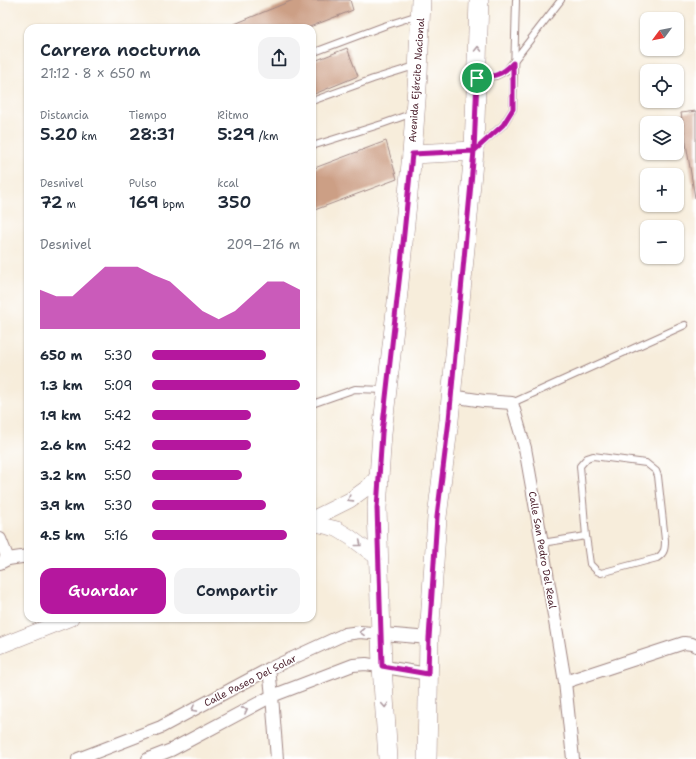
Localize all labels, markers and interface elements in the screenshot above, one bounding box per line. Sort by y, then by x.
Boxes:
north arrow [640,12,684,56]
map controls [640,12,684,264]
street label: Avenida Ejército Nacional [406,17,427,143]
button: share [258,37,300,79]
text: Carrera nocturna [40,38,201,62]
one-way arrow [474,46,482,52]
pin [460,61,494,95]
button: locate [640,64,684,108]
text: 21:12 · 8 × 650 m [40,65,151,82]
icon: arrive [466,67,488,89]
text: Distancia [40,108,89,123]
text: Tiempo [129,108,167,123]
text: Ritmo [217,108,249,123]
button: layers [640,116,684,160]
text: 5.20 [40,123,78,145]
text: 28:31 [129,123,175,145]
text: 5:29 [217,123,255,145]
text: km [78,129,97,144]
text: /km [255,129,278,144]
button: + [640,168,684,212]
text: Desnivel [40,176,83,191]
text: Pulso [129,176,157,191]
text: kcal [217,176,239,191]
text: 72 [40,191,63,213]
text: 169 [129,191,159,213]
text: 350 [217,191,251,213]
text: m [63,197,76,212]
text: bpm [159,197,185,212]
button: − [640,220,684,264]
text: Desnivel [40,236,91,253]
text: 209–216 m [226,236,300,253]
text: 650 m [40,347,82,364]
text: 5:30 [104,347,132,364]
text: 1.3 km [40,377,83,394]
text: 5:09 [104,377,132,394]
text: 1.9 km [40,407,81,424]
text: 5:42 [104,407,132,424]
text: 2.6 km [40,437,86,454]
text: 5:42 [104,437,132,454]
text: 3.2 km [40,467,86,484]
text: 5:50 [104,467,132,484]
street label: Calle San Pedro Del Real [526,490,559,610]
one-way arrow [347,494,354,502]
text: 3.9 km [40,497,85,514]
text: 5:30 [104,497,132,514]
text: 4.5 km [40,527,85,544]
text: 5:16 [104,527,128,544]
one-way arrow [355,539,362,546]
button: Guardar [40,568,166,614]
button: Compartir [174,568,300,614]
one-way arrow [359,628,365,637]
street label: Calle Paseo Del Solar [202,651,299,709]
one-way arrow [380,702,389,708]
one-way arrow [191,704,198,712]
one-way arrow [241,708,249,715]

